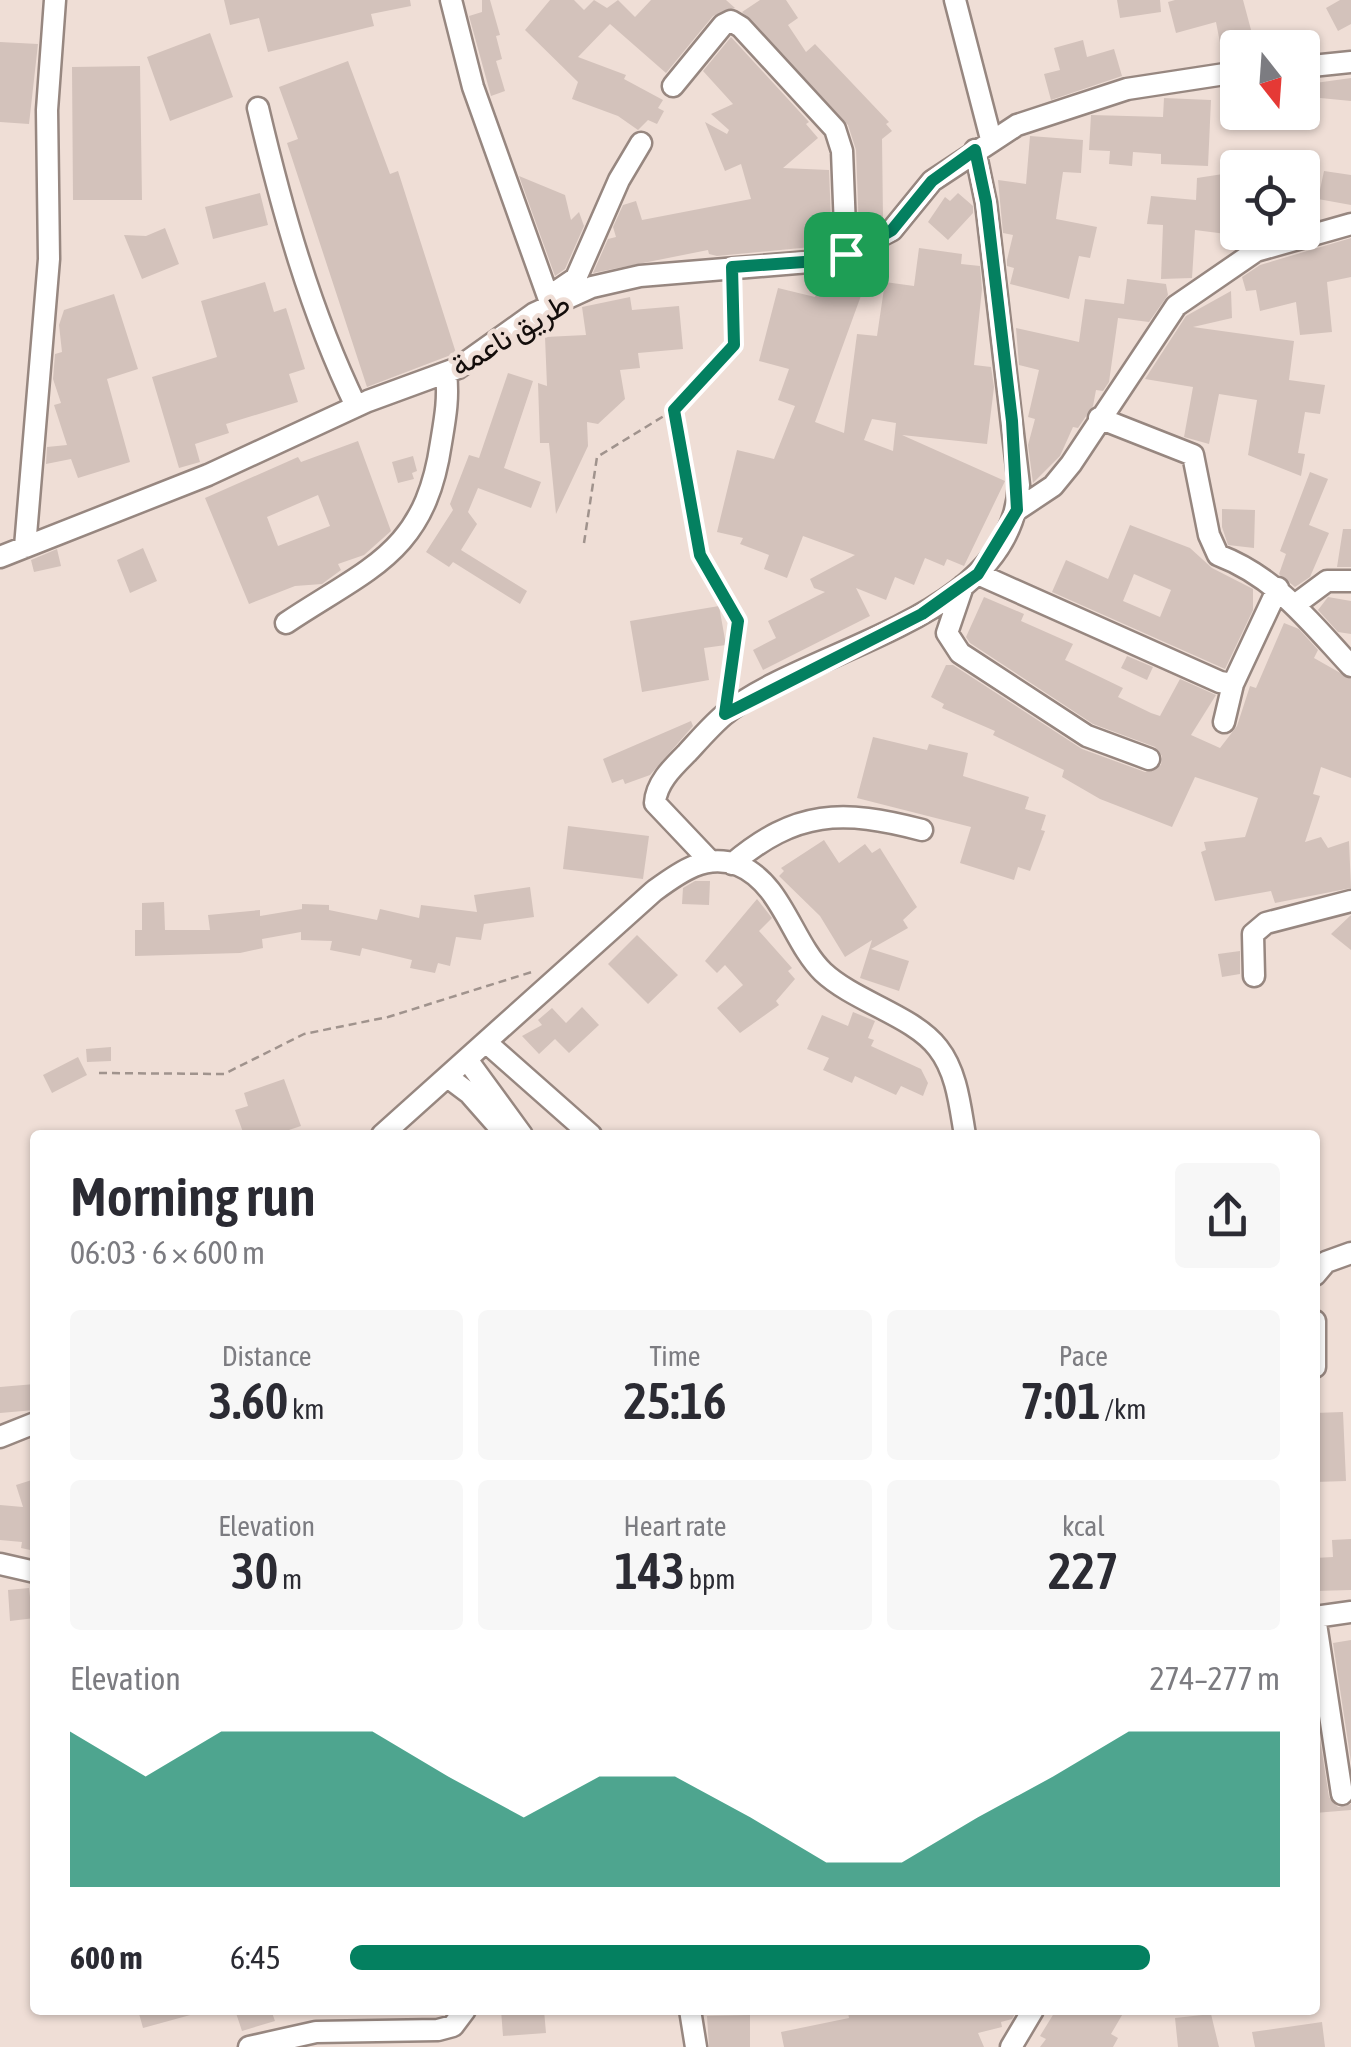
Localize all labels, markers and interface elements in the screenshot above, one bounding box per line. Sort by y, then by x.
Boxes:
north arrow [1220,30,1320,130]
map controls [1220,30,1320,250]
button: locate [1220,150,1320,250]
pin [804,212,889,297]
icon: arrive [819,227,874,282]
street label: طريق ناعمة [444,285,577,384]
button: share [1175,1163,1280,1268]
text: Morning run [70,1165,316,1228]
text: 06:03 · 6 × 600 m [70,1234,265,1271]
text: Distance [222,1340,312,1372]
text: Time [649,1340,701,1372]
text: Pace [1059,1340,1108,1372]
text: 3.60 [209,1372,288,1430]
text: 25:16 [624,1372,726,1430]
text: 7:01 [1020,1372,1101,1430]
text: km [288,1393,325,1425]
text: /km [1101,1393,1146,1425]
text: Elevation [218,1510,315,1542]
text: Heart rate [623,1510,727,1542]
text: kcal [1062,1510,1105,1542]
text: 30 [231,1542,278,1600]
text: 143 [614,1542,685,1600]
text: 227 [1048,1542,1119,1600]
text: m [278,1563,302,1595]
text: bpm [685,1563,736,1595]
text: Elevation [70,1660,181,1697]
text: 274–277 m [1150,1660,1280,1697]
text: 600 m [70,1939,143,1976]
text: 6:45 [230,1939,281,1976]

